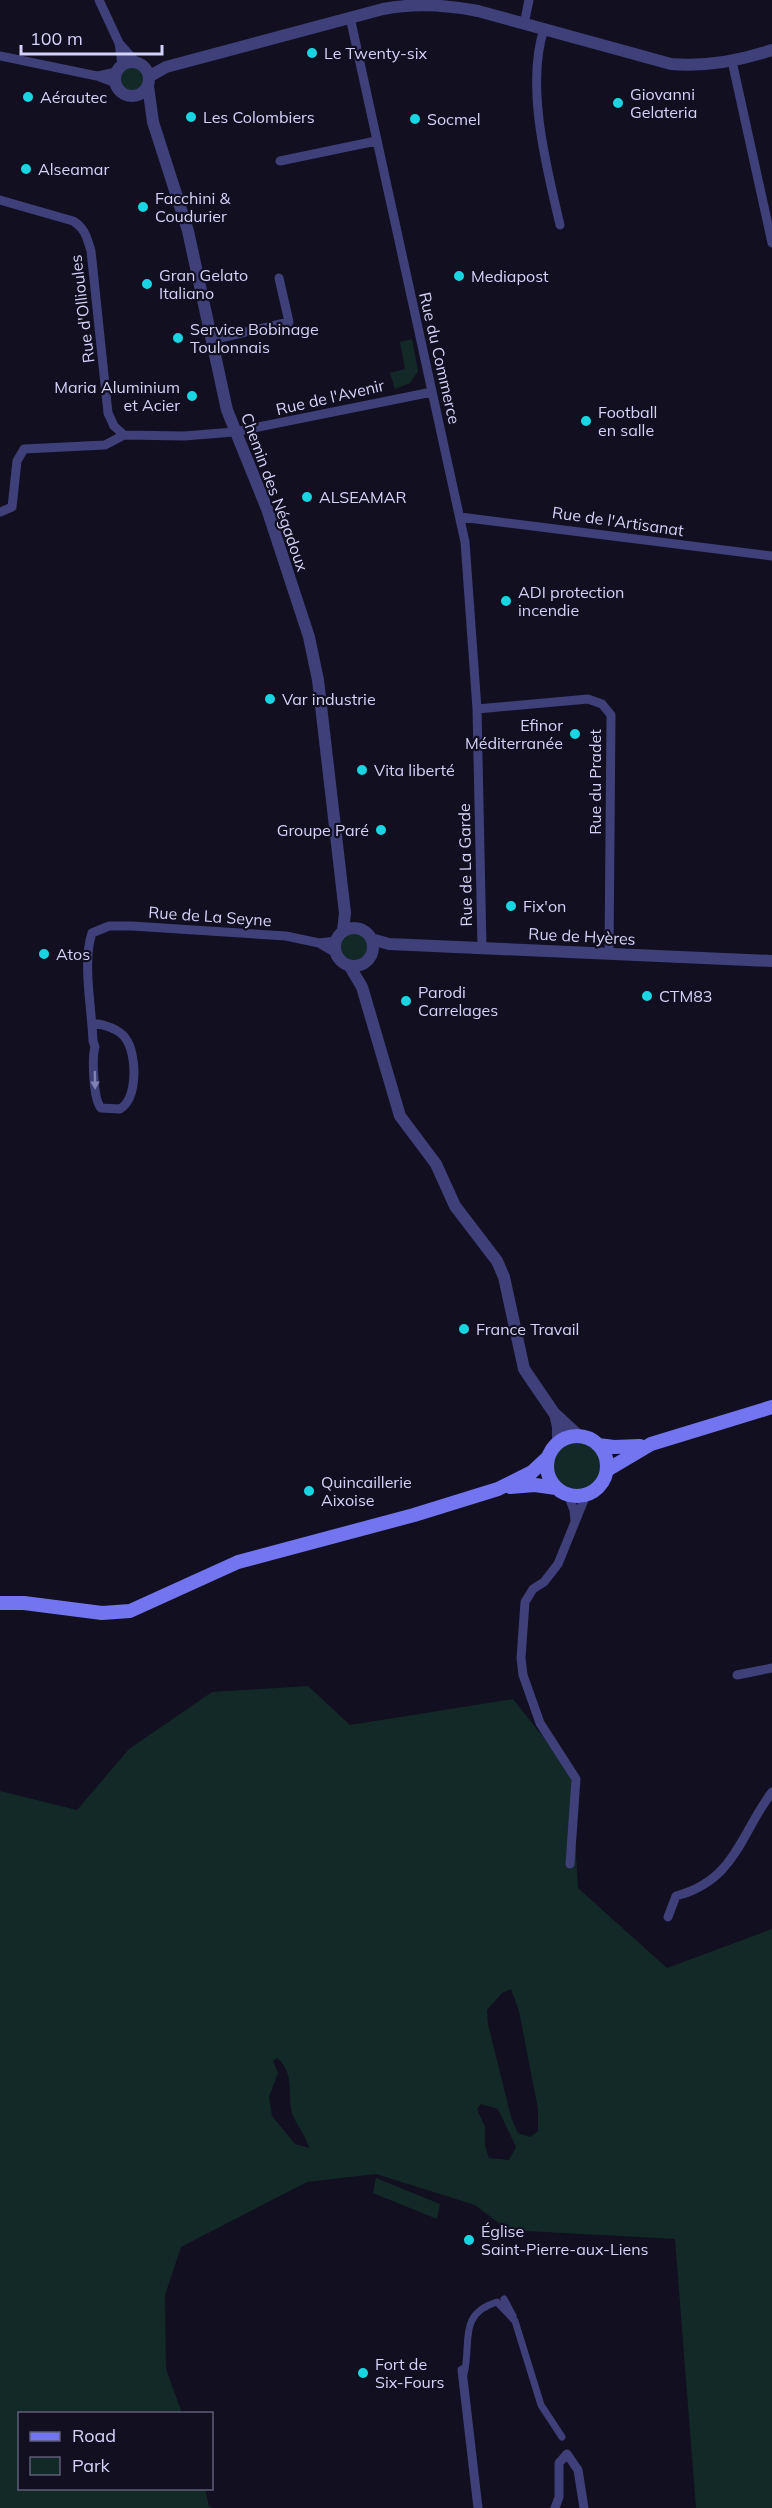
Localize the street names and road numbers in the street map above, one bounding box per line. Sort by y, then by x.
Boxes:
street label: Rue d'Ollioules [65,254,99,364]
street label: Rue du Commerce [415,290,465,426]
street label: Rue de l'Avenir [274,375,386,419]
street label: Chemin des Négadoux [237,410,313,574]
street label: Rue de l'Artisanat [551,502,685,540]
street label: Rue du Pradet [585,729,605,835]
street label: Rue de La Garde [454,803,476,927]
street label: Rue de La Seyne [148,902,272,930]
street label: Rue de Hyères [528,923,636,949]

